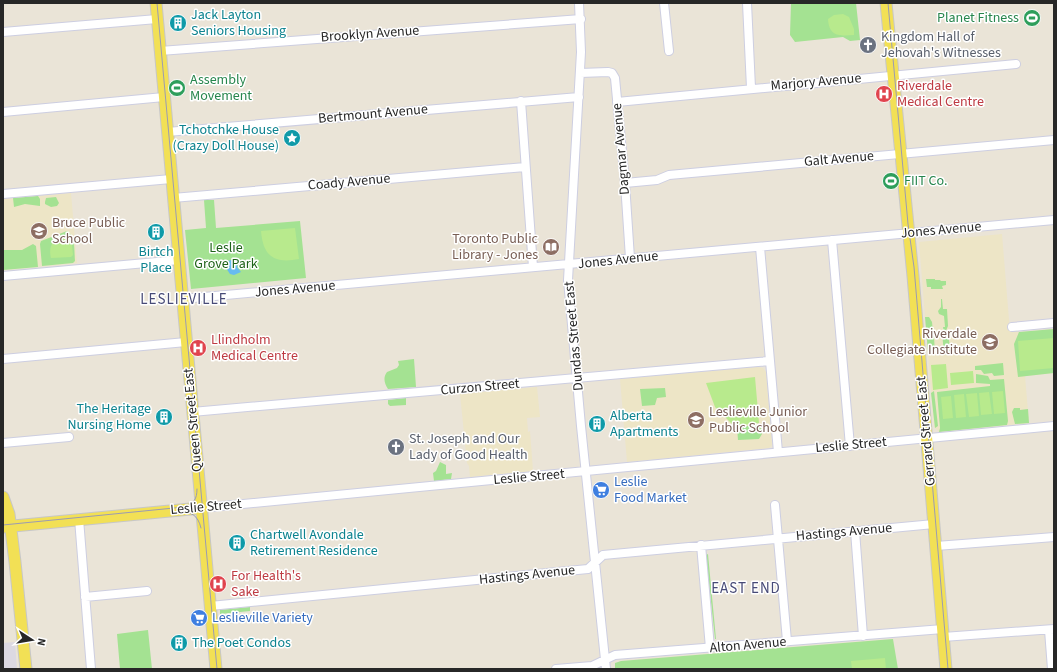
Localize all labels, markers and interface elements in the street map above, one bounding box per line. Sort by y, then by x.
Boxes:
place label: Jack Layton Seniors Housing [191,5,286,41]
place label: Planet Fitness [937,8,1019,28]
sports icon: Planet Fitness [1022,8,1042,28]
building icon: Jack Layton Seniors Housing [168,13,188,33]
street label: Brooklyn Avenue [320,21,420,47]
place label: Kingdom Hall of Jehovah's Witnesses [881,27,1001,63]
church icon: Kingdom Hall of Jehovah's Witnesses [858,35,878,55]
street label: Marjory Avenue [770,68,862,96]
place label: Assembly Movement [190,70,252,106]
place label: Riverdale Medical Centre [897,76,984,112]
sports icon: Assembly Movement [167,78,187,98]
hospital icon: Riverdale Medical Centre [874,84,894,104]
street label: Bertmount Avenue [317,99,429,129]
street label: Dagmar Avenue [607,102,635,196]
place label: Tchotchke House (Crazy Doll House) [172,120,279,156]
place icon: Tchotchke House (Crazy Doll House) [282,128,302,148]
street label: Galt Avenue [803,146,875,172]
street label: Coady Avenue [307,168,391,196]
sports icon: FIIT Co. [881,171,901,191]
place label: FIIT Co. [904,171,948,191]
place label: Bruce Public School [52,213,126,249]
street label: Jones Avenue [900,217,982,243]
school or university icon: Bruce Public School [29,221,49,241]
building icon: Birtch Place [146,222,166,242]
place label: Toronto Public Library - Jones [452,229,539,265]
library icon: Toronto Public Library - Jones [541,237,561,257]
park label: Leslie Grove Park [194,238,258,274]
place label: Birtch Place [138,242,174,278]
street label: Jones Avenue [577,246,659,274]
street label: Jones Avenue [254,276,336,302]
street label: Dundas Street East [559,280,589,392]
district label: LESLIEVILLE [140,289,228,310]
place label: Riverdale Collegiate Institute [867,324,977,360]
place label: Llindholm Medical Centre [211,330,298,366]
school or university icon: Riverdale Collegiate Institute [980,332,1000,352]
hospital icon: Llindholm Medical Centre [188,338,208,358]
street label: Queen Street East [178,367,207,473]
street label: Curzon Street [440,374,521,400]
street label: Gerrard Street East [911,375,941,487]
place label: The Heritage Nursing Home [67,399,151,435]
place label: Leslieville Junior Public School [709,402,807,438]
place label: Alberta Apartments [610,406,679,442]
building icon: The Heritage Nursing Home [154,407,174,427]
school or university icon: Leslieville Junior Public School [686,410,706,430]
building icon: Alberta Apartments [587,414,607,434]
place label: St. Joseph and Our Lady of Good Health [409,429,528,465]
street label: Leslie Street [815,432,888,458]
church icon: St. Joseph and Our Lady of Good Health [386,437,406,457]
street label: Leslie Street [493,464,566,490]
place label: Leslie Food Market [614,472,687,508]
supermarket icon: Leslie Food Market [591,480,611,500]
street label: Leslie Street [170,494,243,520]
street label: Hastings Avenue [795,518,893,546]
place label: Chartwell Avondale Retirement Residence [250,525,378,561]
building icon: Chartwell Avondale Retirement Residence [227,533,247,553]
street label: Hastings Avenue [478,560,576,590]
place label: For Health's Sake [231,566,301,602]
hospital icon: For Health's Sake [208,574,228,594]
district label: EAST END [711,578,781,599]
supermarket icon: Leslieville Variety [189,608,209,628]
place label: Leslieville Variety [212,608,313,628]
north arrow [12,620,52,660]
street label: Alton Avenue [709,632,787,658]
building icon: The Poet Condos [169,633,189,653]
place label: The Poet Condos [192,633,291,653]
text: N [33,637,49,647]

